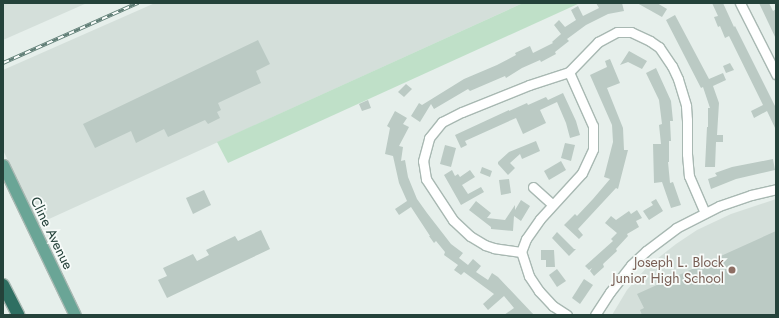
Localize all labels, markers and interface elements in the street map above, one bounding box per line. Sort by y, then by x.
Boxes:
street label: Cline Avenue [27,194,77,272]
place label: Joseph L. Block Junior High School [612,254,724,286]
marker: Joseph L. Block Junior High School [727,265,737,275]

